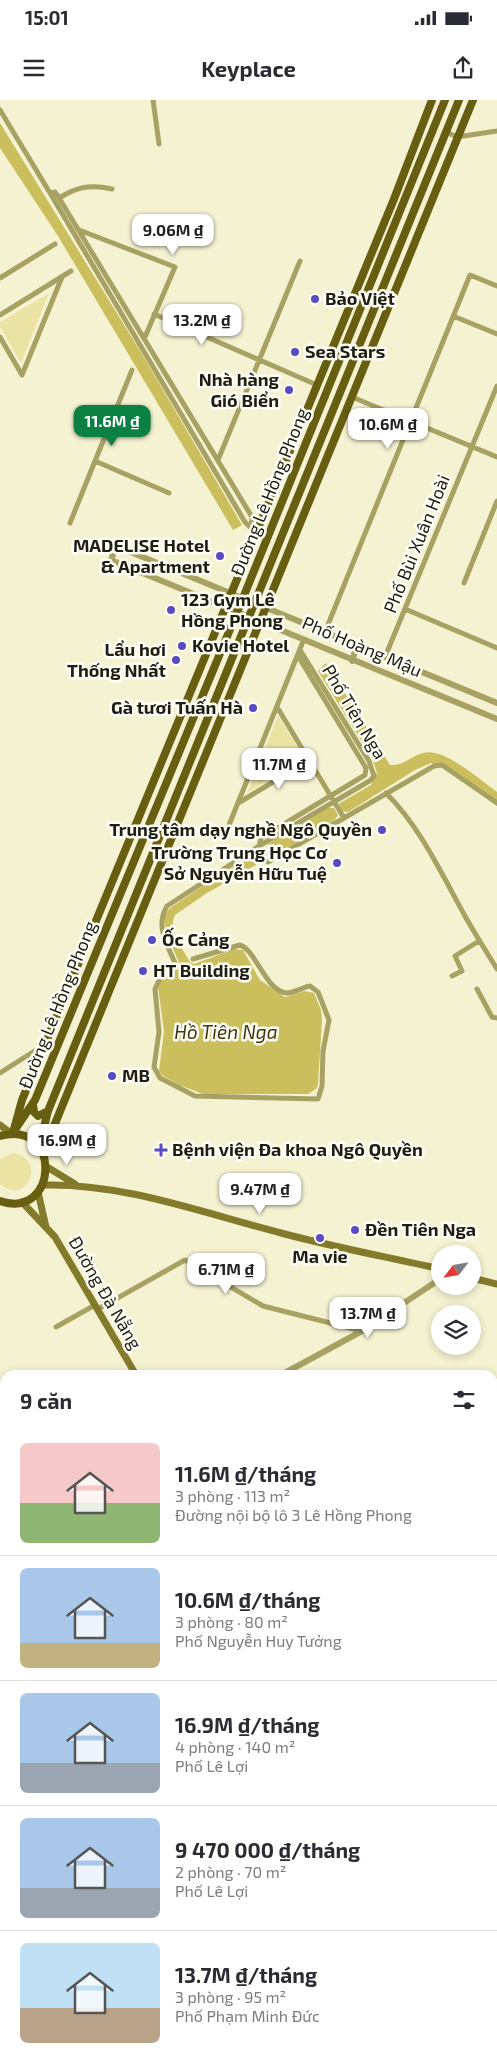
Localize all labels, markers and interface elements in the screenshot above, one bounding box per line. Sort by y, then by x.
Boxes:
text: 15:01 [25,6,69,29]
icon: menu [20,54,48,82]
icon: share [449,54,477,82]
text: Keyplace [201,55,296,81]
pin: 9.06M ₫ [127,214,219,256]
text: 9.06M ₫ [143,220,203,239]
place label: Bảo Việt [325,287,396,309]
marker: Bảo Việt [309,293,321,305]
pin: 13.2M ₫ [156,304,248,346]
text: 13.2M ₫ [174,310,230,329]
place label: Sea Stars [305,340,385,362]
marker: Sea Stars [289,346,301,358]
place label: Nhà hàng Gió Biển [199,368,280,411]
marker: Nhà hàng Gió Biển [283,384,295,396]
pin: 11.6M ₫ [66,404,158,447]
street label: Đường Lê Hồng Phong [225,404,313,579]
pin: 10.6M ₫ [342,408,434,450]
text: 11.6M ₫ [85,411,139,430]
text: 10.6M ₫ [359,414,417,433]
street label: Phố Bùi Xuân Hoài [378,471,454,616]
place label: MADELISE Hotel & Apartment [73,534,211,577]
marker: MADELISE Hotel & Apartment [214,550,226,562]
place label: 123 Gym Lê Hồng Phong [181,588,284,631]
marker: 123 Gym Lê Hồng Phong [165,604,177,616]
street label: Phố Hoàng Mậu [299,611,426,681]
place label: Kovie Hotel [192,634,289,656]
place label: Lẩu hơi Thống Nhất [67,638,167,681]
marker: Kovie Hotel [176,640,188,652]
marker: Lẩu hơi Thống Nhất [170,654,182,666]
street label: Phố Tiên Nga [318,660,392,763]
place label: Gà tươi Tuấn Hà [111,696,243,718]
marker: Gà tươi Tuấn Hà [247,702,259,714]
pin: 11.7M ₫ [233,748,325,790]
text: 11.7M ₫ [252,754,306,773]
place label: Trung tâm dạy nghề Ngô Quyền [109,818,372,840]
marker: Trung tâm dạy nghề Ngô Quyền [376,824,388,836]
place label: Trường Trung Học Cơ Sở Nguyễn Hữu Tuệ [151,841,328,884]
marker: Trường Trung Học Cơ Sở Nguyễn Hữu Tuệ [331,857,343,869]
street label: Đường Lê Hồng Phong [13,917,101,1092]
place label: Ốc Cảng [162,927,230,950]
marker: Ốc Cảng [146,934,158,946]
place label: HT Building [153,959,250,981]
marker: HT Building [137,965,149,977]
water label: Hồ Tiên Nga [174,1020,278,1043]
place label: MB [122,1064,150,1086]
marker: MB [106,1070,118,1082]
pin: 16.9M ₫ [21,1124,113,1166]
text: 16.9M ₫ [38,1130,96,1149]
place label: Bệnh viện Đa khoa Ngô Quyền [172,1138,423,1160]
marker: Bệnh viện Đa khoa Ngô Quyền [154,1143,168,1157]
pin: 9.47M ₫ [214,1172,306,1215]
text: 9.47M ₫ [230,1179,290,1198]
place label: Đền Tiên Nga [365,1218,476,1240]
marker: Đền Tiên Nga [349,1224,361,1236]
street label: Đường Đà Nẵng [65,1232,147,1353]
marker: Ma vie [314,1232,326,1244]
place label: Ma vie [292,1245,348,1267]
north arrow [431,1245,481,1295]
map controls [431,1245,481,1355]
pin: 6.71M ₫ [180,1252,272,1295]
text: 6.71M ₫ [198,1259,254,1278]
pin: 13.7M ₫ [322,1296,414,1339]
text: 13.7M ₫ [340,1303,396,1322]
button: layers [431,1305,481,1355]
icon: filters [450,1386,478,1414]
text: 9 căn [20,1388,72,1413]
text: 11.6M ₫/tháng [175,1461,316,1486]
icon: home [60,1463,120,1523]
text: 3 phòng · 113 m² [175,1486,290,1505]
text: Đường nội bộ lô 3 Lê Hồng Phong [175,1505,412,1524]
text: 10.6M ₫/tháng [175,1587,320,1612]
icon: home [60,1588,120,1648]
text: 3 phòng · 80 m² [175,1612,288,1631]
text: Phố Nguyễn Huy Tưởng [175,1631,342,1650]
text: 16.9M ₫/tháng [175,1712,320,1737]
icon: home [60,1713,120,1773]
text: 4 phòng · 140 m² [175,1737,295,1756]
text: Phố Lê Lợi [175,1756,248,1775]
text: 9 470 000 ₫/tháng [175,1837,360,1862]
icon: home [60,1838,120,1898]
text: 2 phòng · 70 m² [175,1862,286,1881]
text: Phố Lê Lợi [175,1881,248,1900]
text: 13.7M ₫/tháng [175,1962,317,1987]
icon: home [60,1963,120,2023]
text: 3 phòng · 95 m² [175,1987,286,2006]
text: Phố Phạm Minh Đức [175,2006,320,2025]

